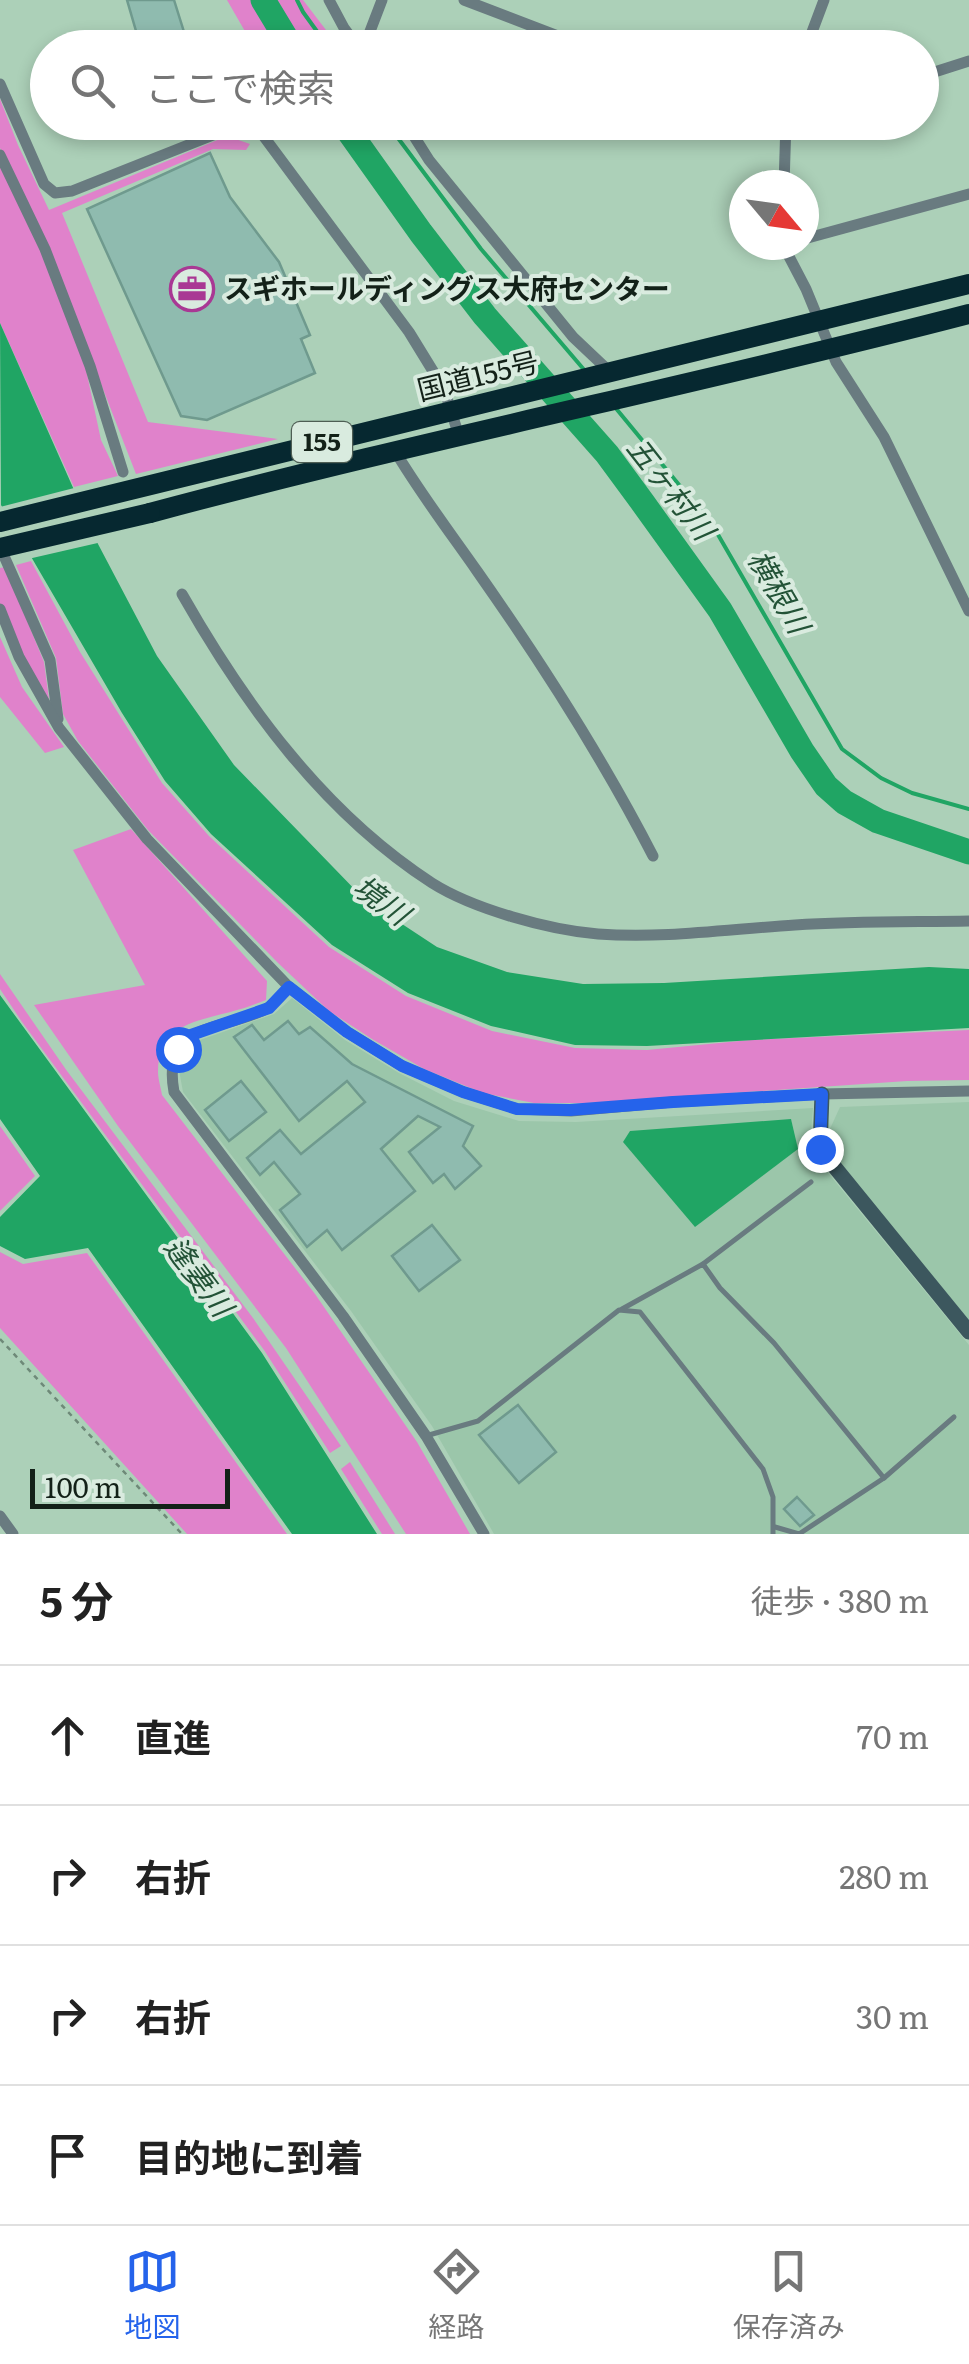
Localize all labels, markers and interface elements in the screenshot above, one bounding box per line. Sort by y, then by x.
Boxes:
search box [30,30,939,140]
text: ここで検索 [145,57,335,114]
icon: search [65,58,120,113]
north arrow [729,170,819,260]
office icon: スギホールディングス大府センター [169,266,215,312]
place label: スギホールディングス大府センター [224,266,670,308]
street label: 国道155号 [412,339,543,409]
road number: 155 [292,422,352,462]
water label: 五ヶ村川 [618,426,728,550]
water label: 横根川 [739,541,824,643]
water label: 境川 [346,863,422,936]
route start [156,1027,202,1073]
route end [798,1127,844,1173]
water label: 逢妻川 [156,1226,247,1327]
scale bar [30,1464,230,1508]
text: 100 m [45,1465,122,1507]
text: 5 分 [40,1568,113,1630]
text: 徒歩 · 380 m [751,1575,929,1623]
text: 直進 [135,1707,211,1764]
icon: ahead [40,1708,95,1763]
text: 70 m [857,1711,929,1759]
text: 右折 [135,1847,211,1904]
icon: right [40,1848,95,1903]
text: 280 m [839,1851,929,1899]
text: 右折 [135,1987,211,2044]
icon: right [40,1988,95,2043]
text: 30 m [856,1991,929,2039]
text: 目的地に到着 [135,2127,363,2184]
icon: arrive [40,2128,95,2183]
tab: 地図 [124,2244,180,2346]
tab: 経路 [428,2244,485,2346]
tab: 保存済み [733,2244,845,2346]

